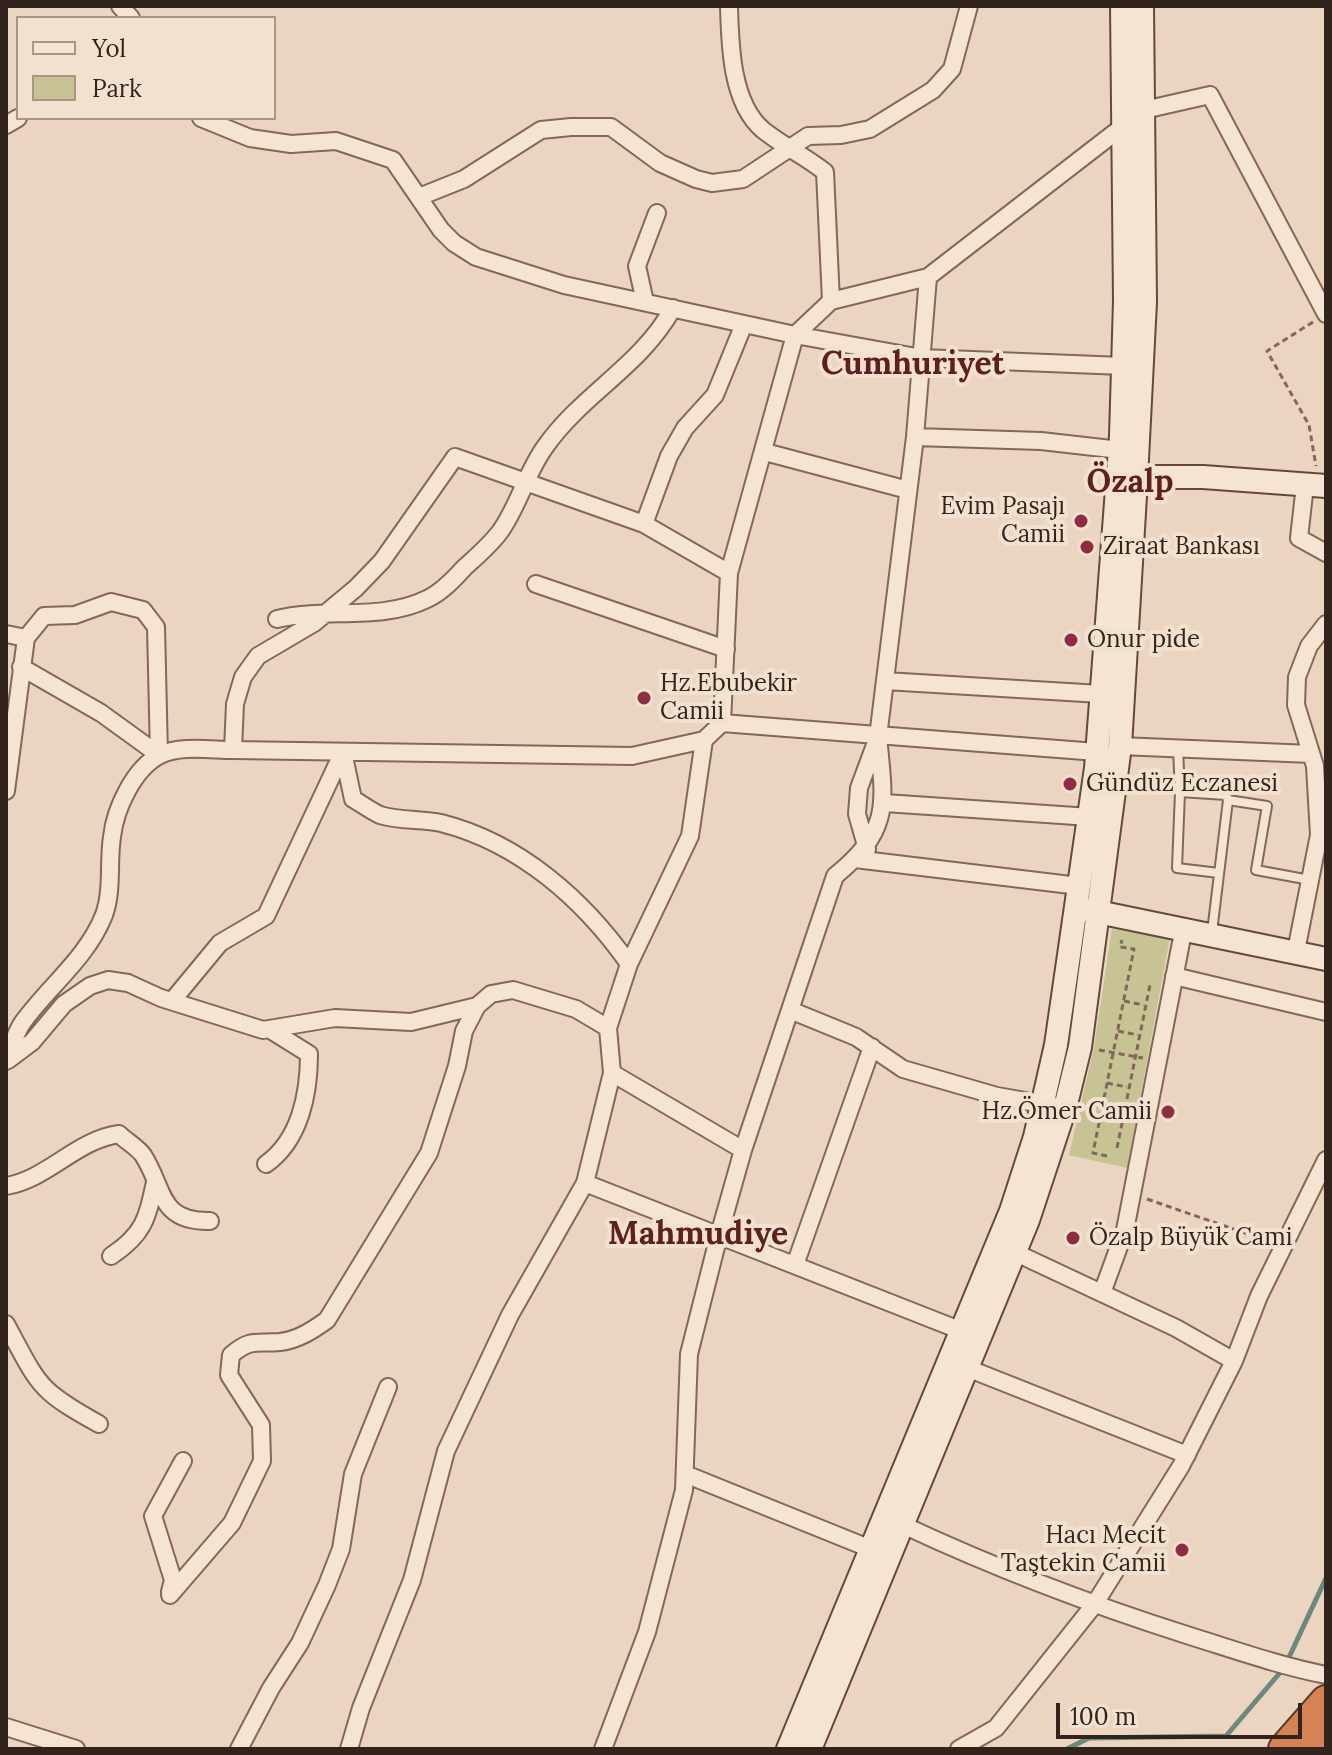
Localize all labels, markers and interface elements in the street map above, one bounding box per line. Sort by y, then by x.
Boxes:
legend [16,16,276,120]
text: Yol [92,33,126,64]
text: Park [92,73,142,104]
district label: Cumhuriyet [821,346,1005,384]
district label: Özalp [1087,464,1173,502]
place label: Evim Pasajı Camii [940,493,1065,549]
marker: Evim Pasajı Camii [1072,512,1090,530]
place label: Ziraat Bankası [1103,533,1260,561]
marker: Ziraat Bankası [1078,538,1096,556]
place label: Onur pide [1087,626,1200,654]
marker: Onur pide [1062,631,1080,649]
place label: Hz.Ebubekir Camii [660,670,797,726]
marker: Hz.Ebubekir Camii [635,689,653,707]
place label: Gündüz Eczanesi [1086,770,1278,798]
marker: Gündüz Eczanesi [1061,775,1079,793]
place label: Hz.Ömer Camii [981,1098,1152,1126]
marker: Hz.Ömer Camii [1159,1103,1177,1121]
district label: Mahmudiye [608,1216,788,1254]
place label: Özalp Büyük Cami [1089,1224,1292,1252]
marker: Özalp Büyük Cami [1064,1229,1082,1247]
place label: Hacı Mecit Taştekin Camii [1001,1522,1166,1578]
marker: Hacı Mecit Taştekin Camii [1173,1541,1191,1559]
scale bar [1060,1687,1306,1737]
text: 100 m [1070,1701,1136,1732]

